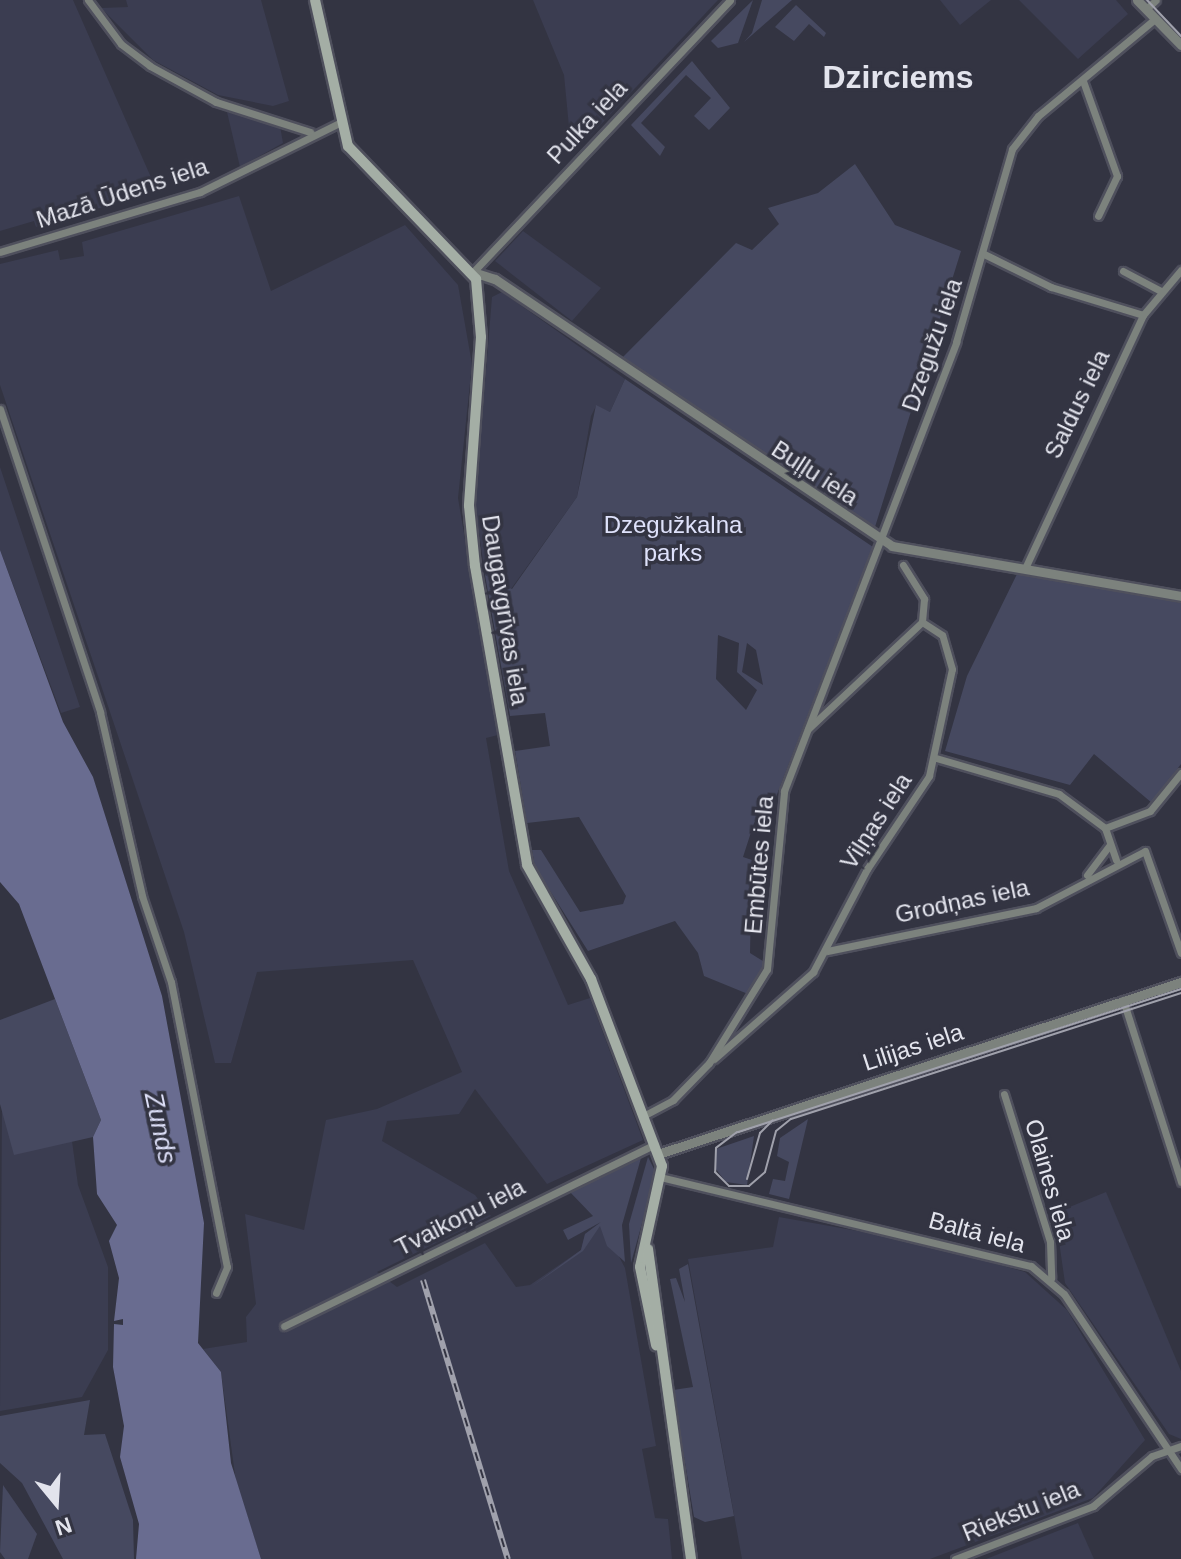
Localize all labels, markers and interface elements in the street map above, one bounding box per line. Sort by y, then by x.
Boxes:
district label: Dzirciems [822,58,974,96]
street label: Pulka iela [541,74,633,170]
street label: Mazā Ūdens iela [33,152,211,234]
street label: Dzegužu iela [896,275,968,415]
street label: Saldus iela [1038,345,1116,463]
street label: Buļļu iela [766,434,864,512]
park label: Dzegužkalna parks [604,511,742,567]
street label: Daugavgrīvas iela [476,513,534,707]
street label: Viļņas iela [834,767,918,875]
street label: Embūtes iela [739,795,779,935]
street label: Grodņas iela [892,873,1032,929]
street label: Lilijas iela [859,1017,967,1077]
water label: Zunds [137,1089,183,1167]
street label: Olaines iela [1019,1116,1081,1244]
street label: Tvaikoņu iela [390,1172,530,1262]
street label: Baltā iela [926,1205,1028,1259]
north arrow [16,1463,96,1543]
street label: Riekstu iela [958,1474,1084,1548]
text: N [52,1512,75,1541]

